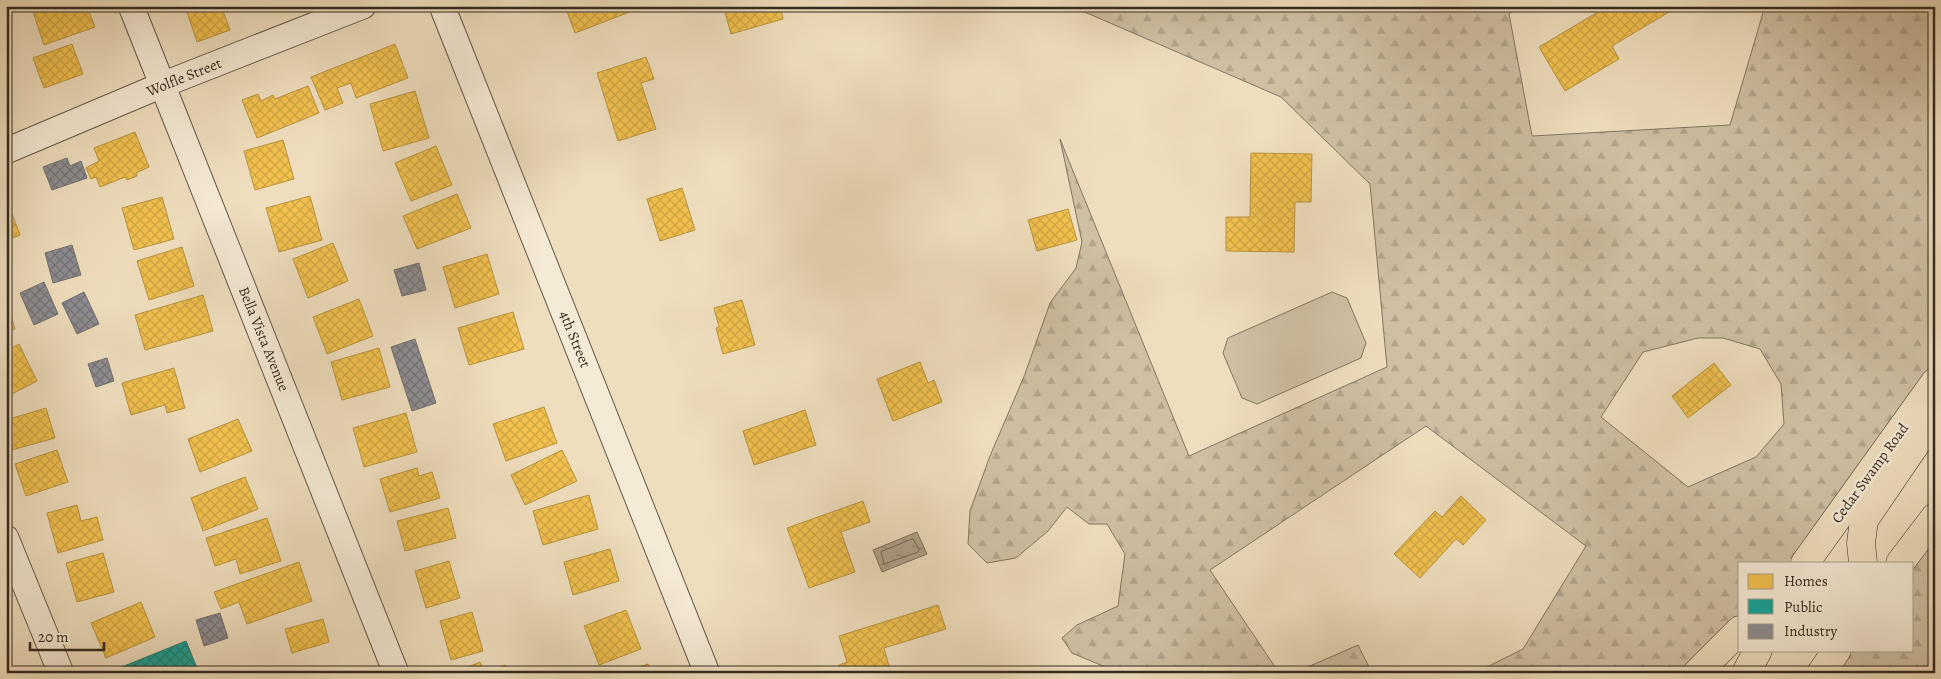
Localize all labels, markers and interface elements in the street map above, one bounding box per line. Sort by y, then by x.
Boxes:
street label: Wolfle Street [143,53,224,101]
street label: Bella Vista Avenue [234,284,294,395]
street label: 4th Street [555,308,595,370]
street label: Cedar Swamp Road [1827,418,1914,527]
legend [1738,562,1914,652]
text: Homes [1784,571,1828,591]
text: Public [1784,597,1822,617]
scale bar [30,619,104,651]
text: Industry [1784,621,1838,641]
text: 20 m [38,627,69,647]

